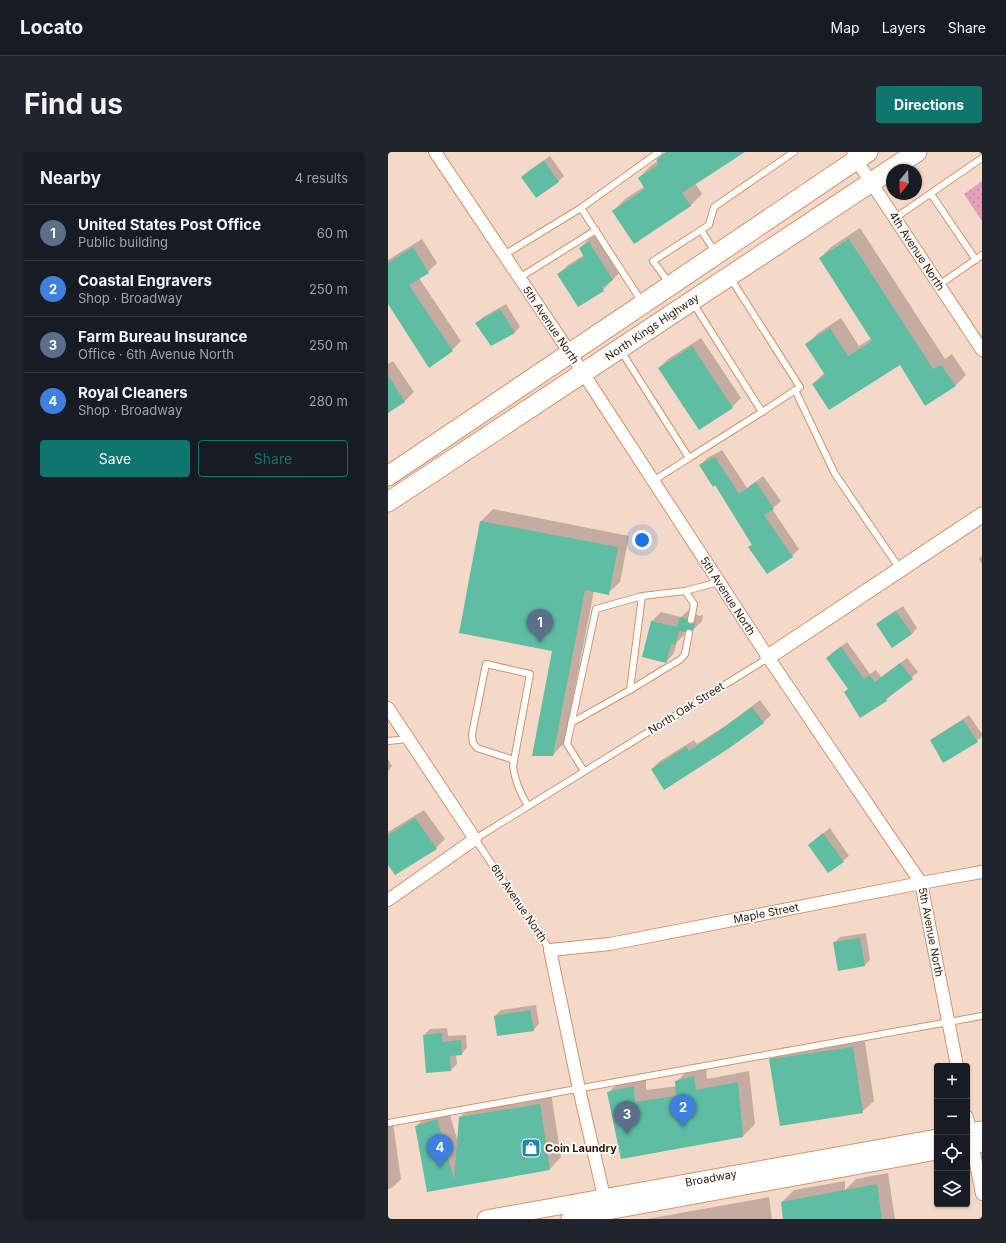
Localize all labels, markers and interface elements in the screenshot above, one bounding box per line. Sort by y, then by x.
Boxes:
text: Locato [20,16,83,39]
text: Map [831,19,860,36]
text: Layers [882,19,926,36]
text: Share [948,19,986,36]
button: Directions [876,86,982,123]
text: Find us [24,87,123,121]
north arrow [886,164,922,200]
text: Nearby [40,168,101,188]
text: 4 results [295,170,348,186]
street label: 4th Avenue North [886,209,948,293]
text: United States Post Office [78,215,261,234]
text: 1 [50,225,56,241]
text: 60 m [317,225,348,241]
text: Public building [78,234,168,250]
text: Coastal Engravers [78,271,212,290]
text: 2 [49,281,57,297]
text: 250 m [309,281,348,297]
street label: 5th Avenue North [520,283,582,367]
text: Shop · Broadway [78,290,182,306]
street label: North Kings Highway [602,290,702,364]
text: Farm Bureau Insurance [78,327,247,346]
text: 3 [49,337,57,353]
text: 250 m [309,337,348,353]
text: Office · 6th Avenue North [78,346,234,362]
text: Royal Cleaners [78,383,188,402]
text: 4 [49,393,57,409]
text: 280 m [309,393,348,409]
text: Shop · Broadway [78,402,182,418]
button: Save [40,440,190,477]
button: Share [198,440,348,477]
your location [632,530,652,550]
street label: 5th Avenue North [697,554,759,638]
pin: 1 [527,609,553,642]
street label: North Oak Street [645,679,727,737]
street label: 6th Avenue North [488,861,550,945]
street label: 5th Avenue North [915,886,947,978]
street label: Maple Street [732,900,800,926]
map controls [934,1063,970,1207]
button: + [934,1063,970,1099]
pin: 2 [670,1094,696,1127]
button: − [934,1099,970,1135]
pin: 3 [614,1101,640,1134]
pin: 4 [427,1134,453,1167]
button: locate [934,1135,970,1171]
shop icon: Coin Laundry [520,1137,542,1159]
place label: Coin Laundry [545,1141,617,1155]
street label: Broadway [684,1167,738,1189]
button: layers [934,1171,970,1207]

